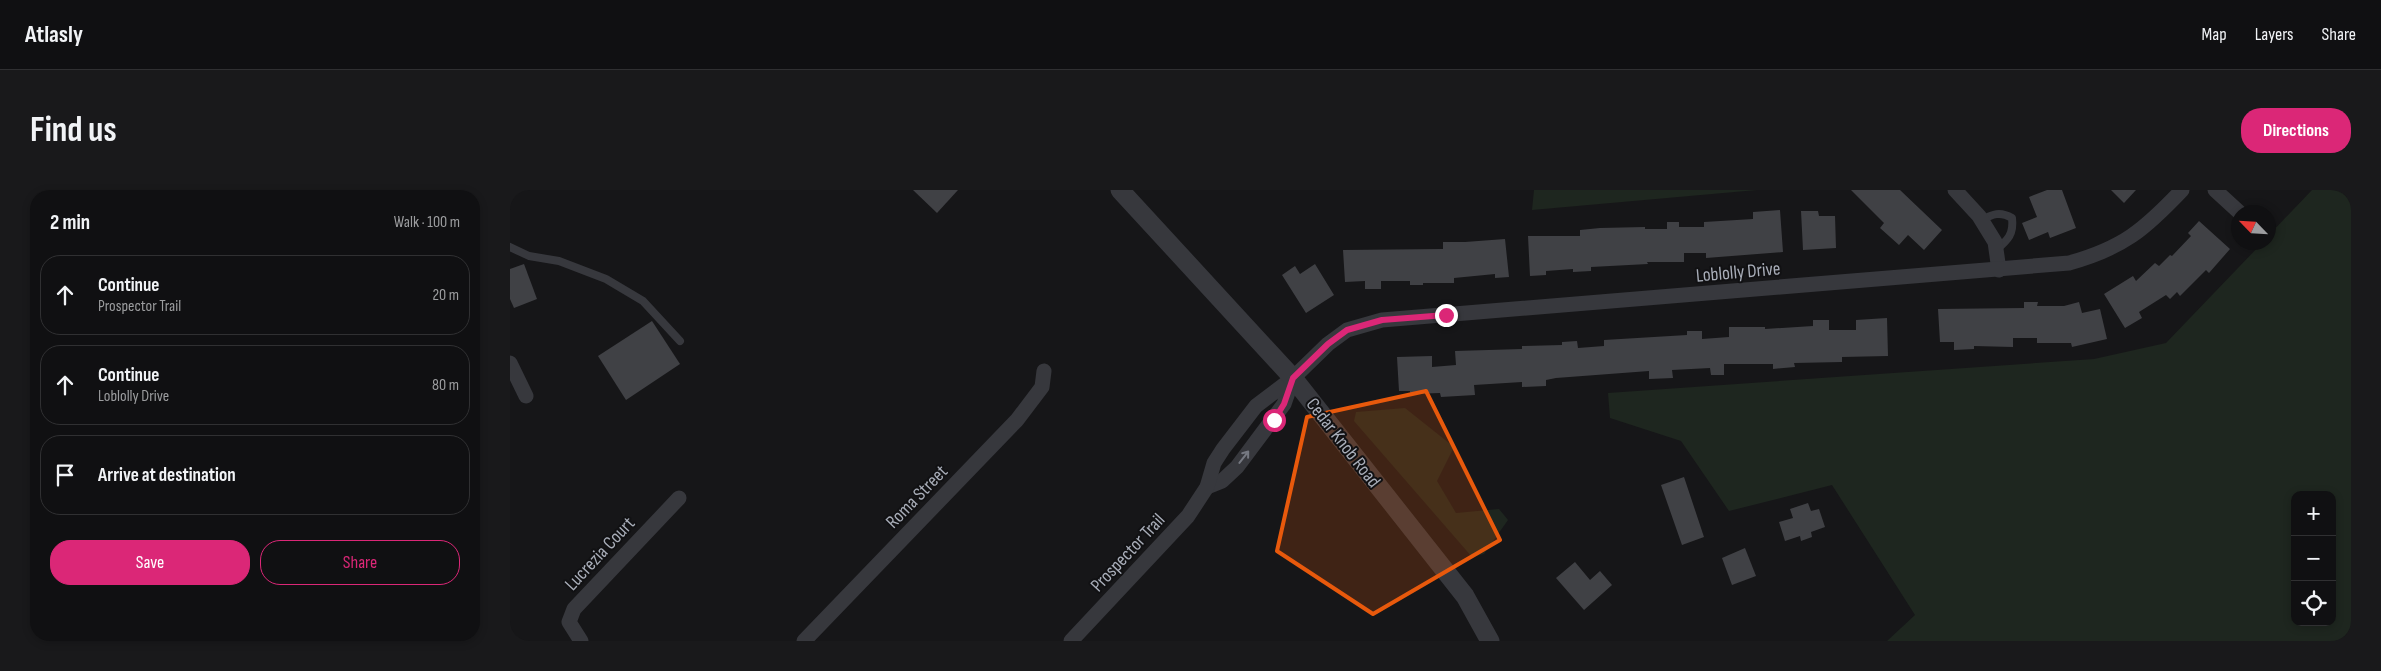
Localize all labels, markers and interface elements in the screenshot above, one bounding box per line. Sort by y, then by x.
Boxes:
text: Atlasly [25,20,83,49]
text: Map [2202,24,2227,45]
text: Layers [2255,24,2294,45]
text: Share [2322,24,2356,45]
button: Directions [2241,108,2351,153]
text: Find us [30,109,117,152]
north arrow [2231,205,2276,250]
text: 2 min [50,210,90,235]
text: Walk · 100 m [394,213,460,232]
street label: Loblolly Drive [1695,257,1781,288]
text: Continue [98,274,159,297]
icon: ahead [51,281,79,309]
text: 20 m [432,286,459,305]
text: Prospector Trail [98,297,181,316]
route end [1435,304,1458,327]
text: Continue [98,364,159,387]
icon: ahead [51,371,79,399]
text: 80 m [432,376,459,395]
text: Loblolly Drive [98,387,169,406]
street label: Cedar Knob Road [1301,394,1385,492]
route start [1263,409,1286,432]
one-way arrow [1239,451,1250,464]
street label: Roma Street [881,460,953,533]
icon: arrive [51,461,79,489]
text: Arrive at destination [98,464,236,487]
map controls [2291,491,2336,626]
button: + [2291,491,2336,536]
street label: Prospector Trail [1086,509,1170,597]
street label: Lucrezia Court [560,512,640,596]
button: − [2291,536,2336,581]
button: Save [50,540,250,585]
button: Share [260,540,460,585]
button: locate [2291,581,2336,626]

